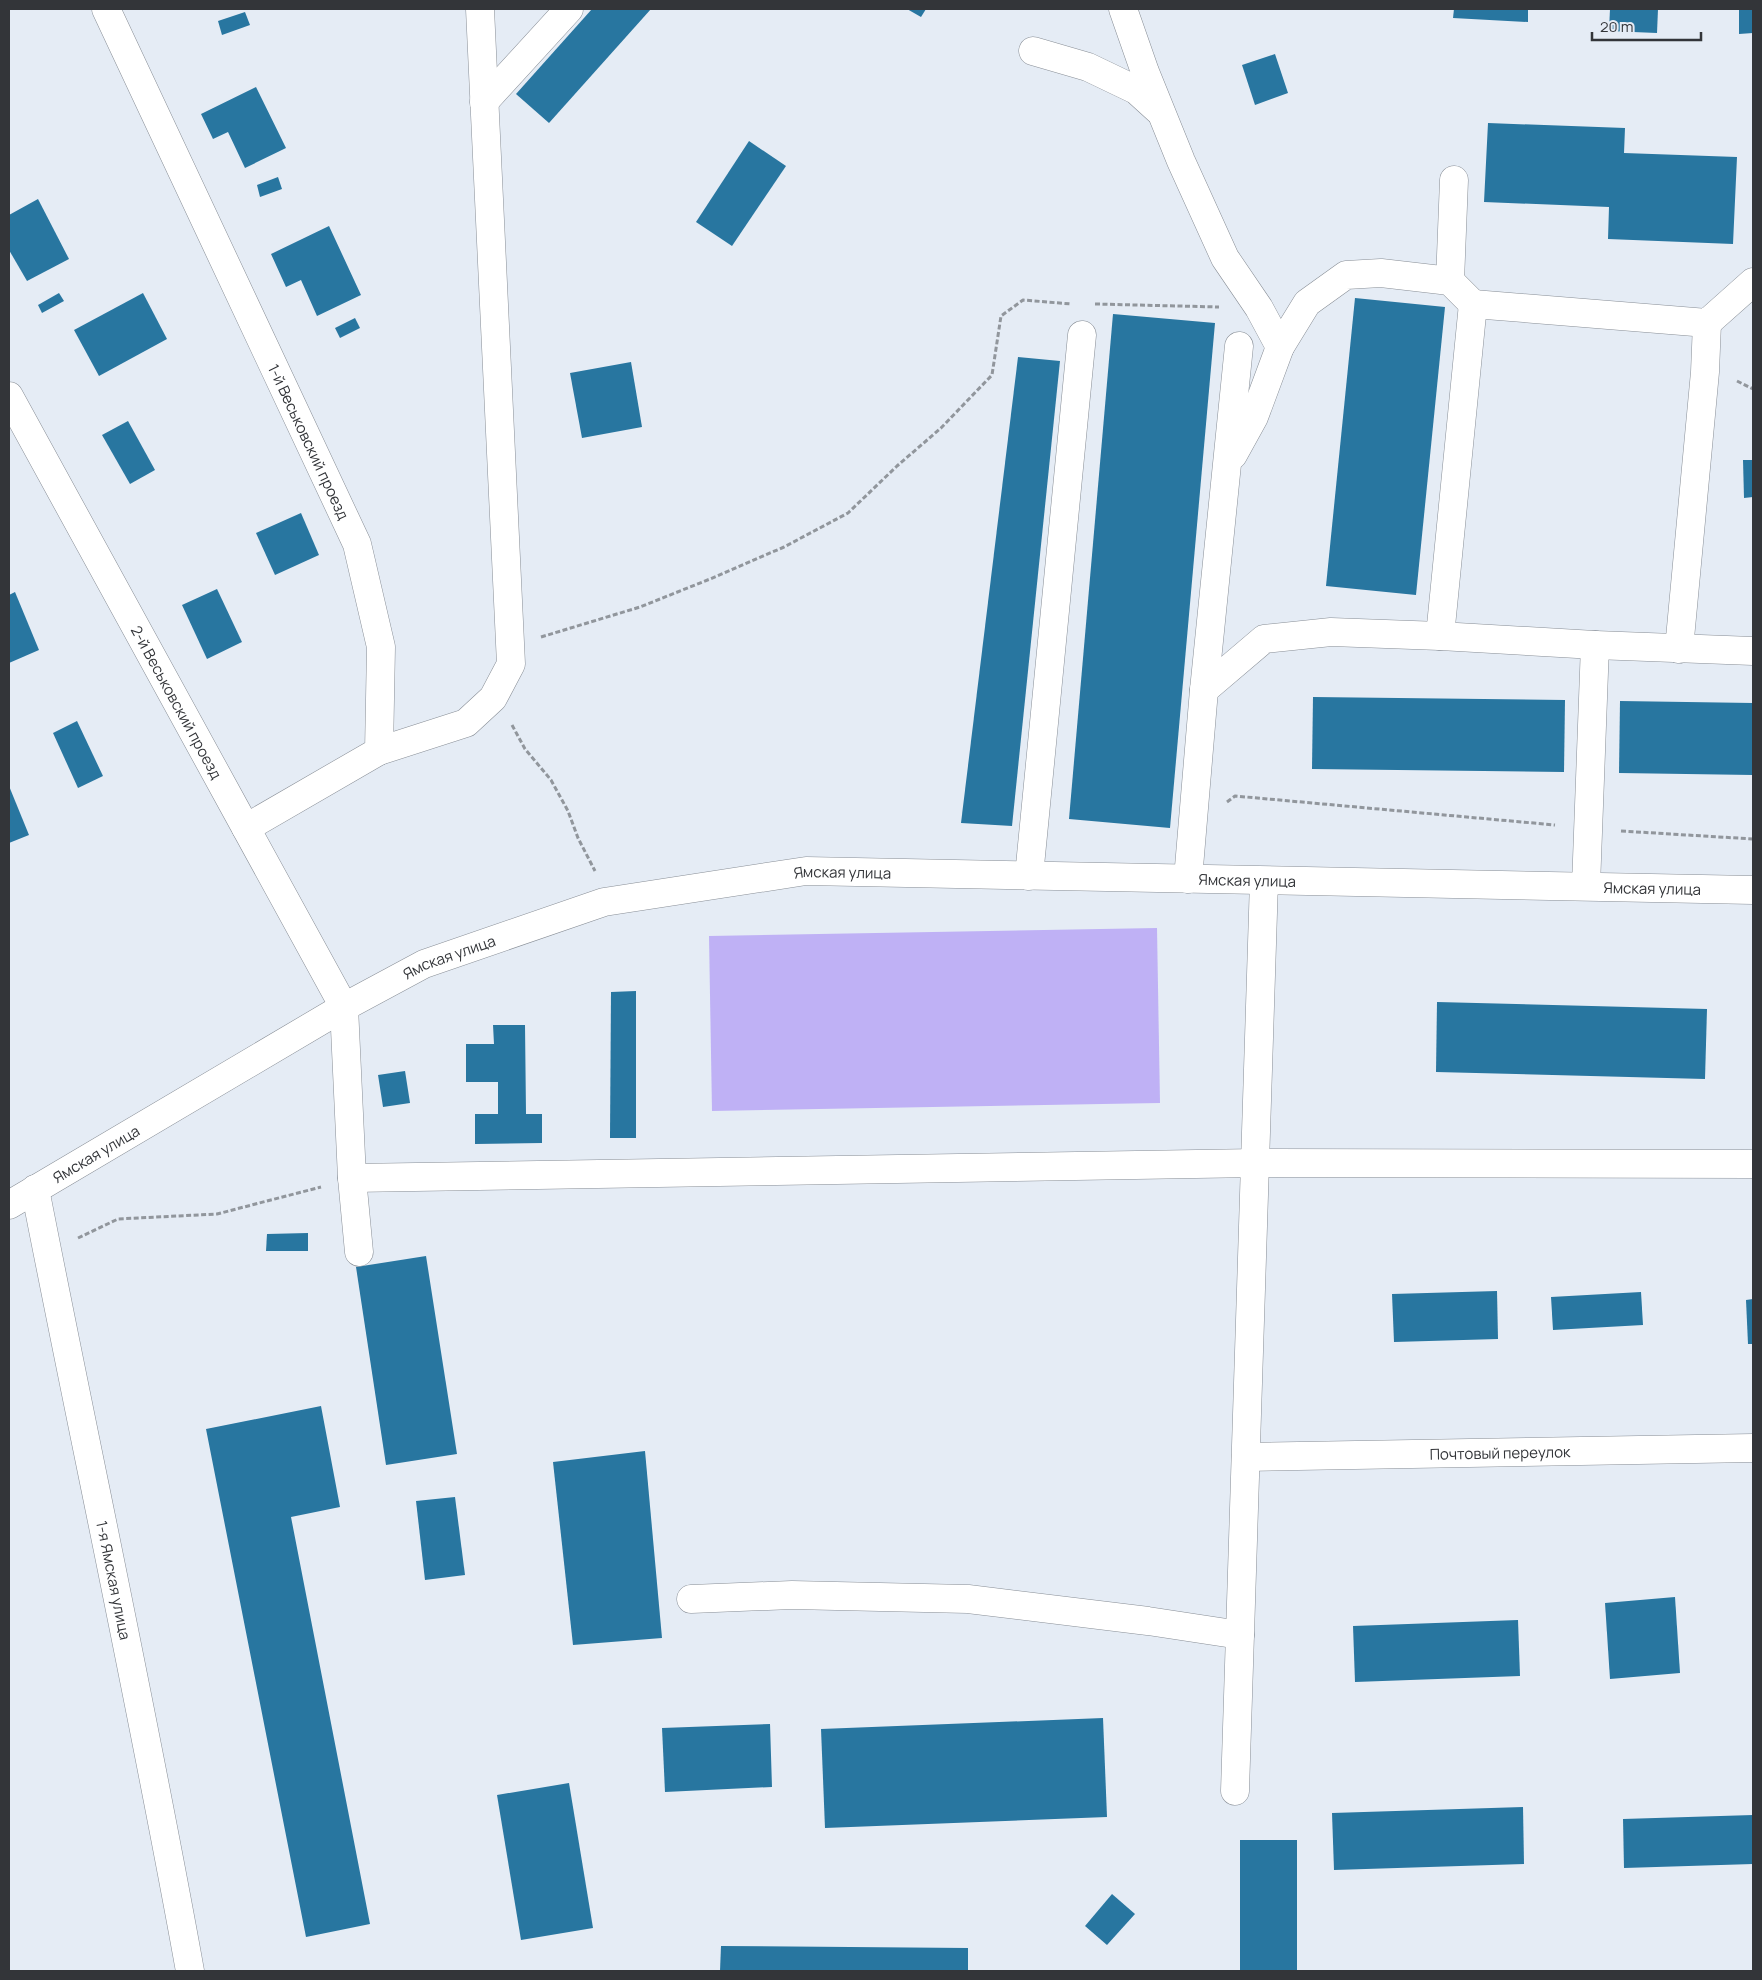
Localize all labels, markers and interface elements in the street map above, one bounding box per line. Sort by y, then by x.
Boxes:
scale bar [1592,10,1701,42]
text: 20 m [1600,16,1633,37]
street label: 1-й Веськовский проезд [264,361,355,523]
street label: 2-й Веськовский проезд [126,621,227,783]
street label: Ямская улица [792,860,891,883]
street label: Ямская улица [1198,868,1296,891]
street label: Ямская улица [1603,876,1701,899]
street label: Ямская улица [399,930,498,984]
street label: Ямская улица [49,1120,143,1187]
street label: Почтовый переулок [1429,1441,1571,1464]
street label: 1-я Ямская улица [92,1519,136,1642]

